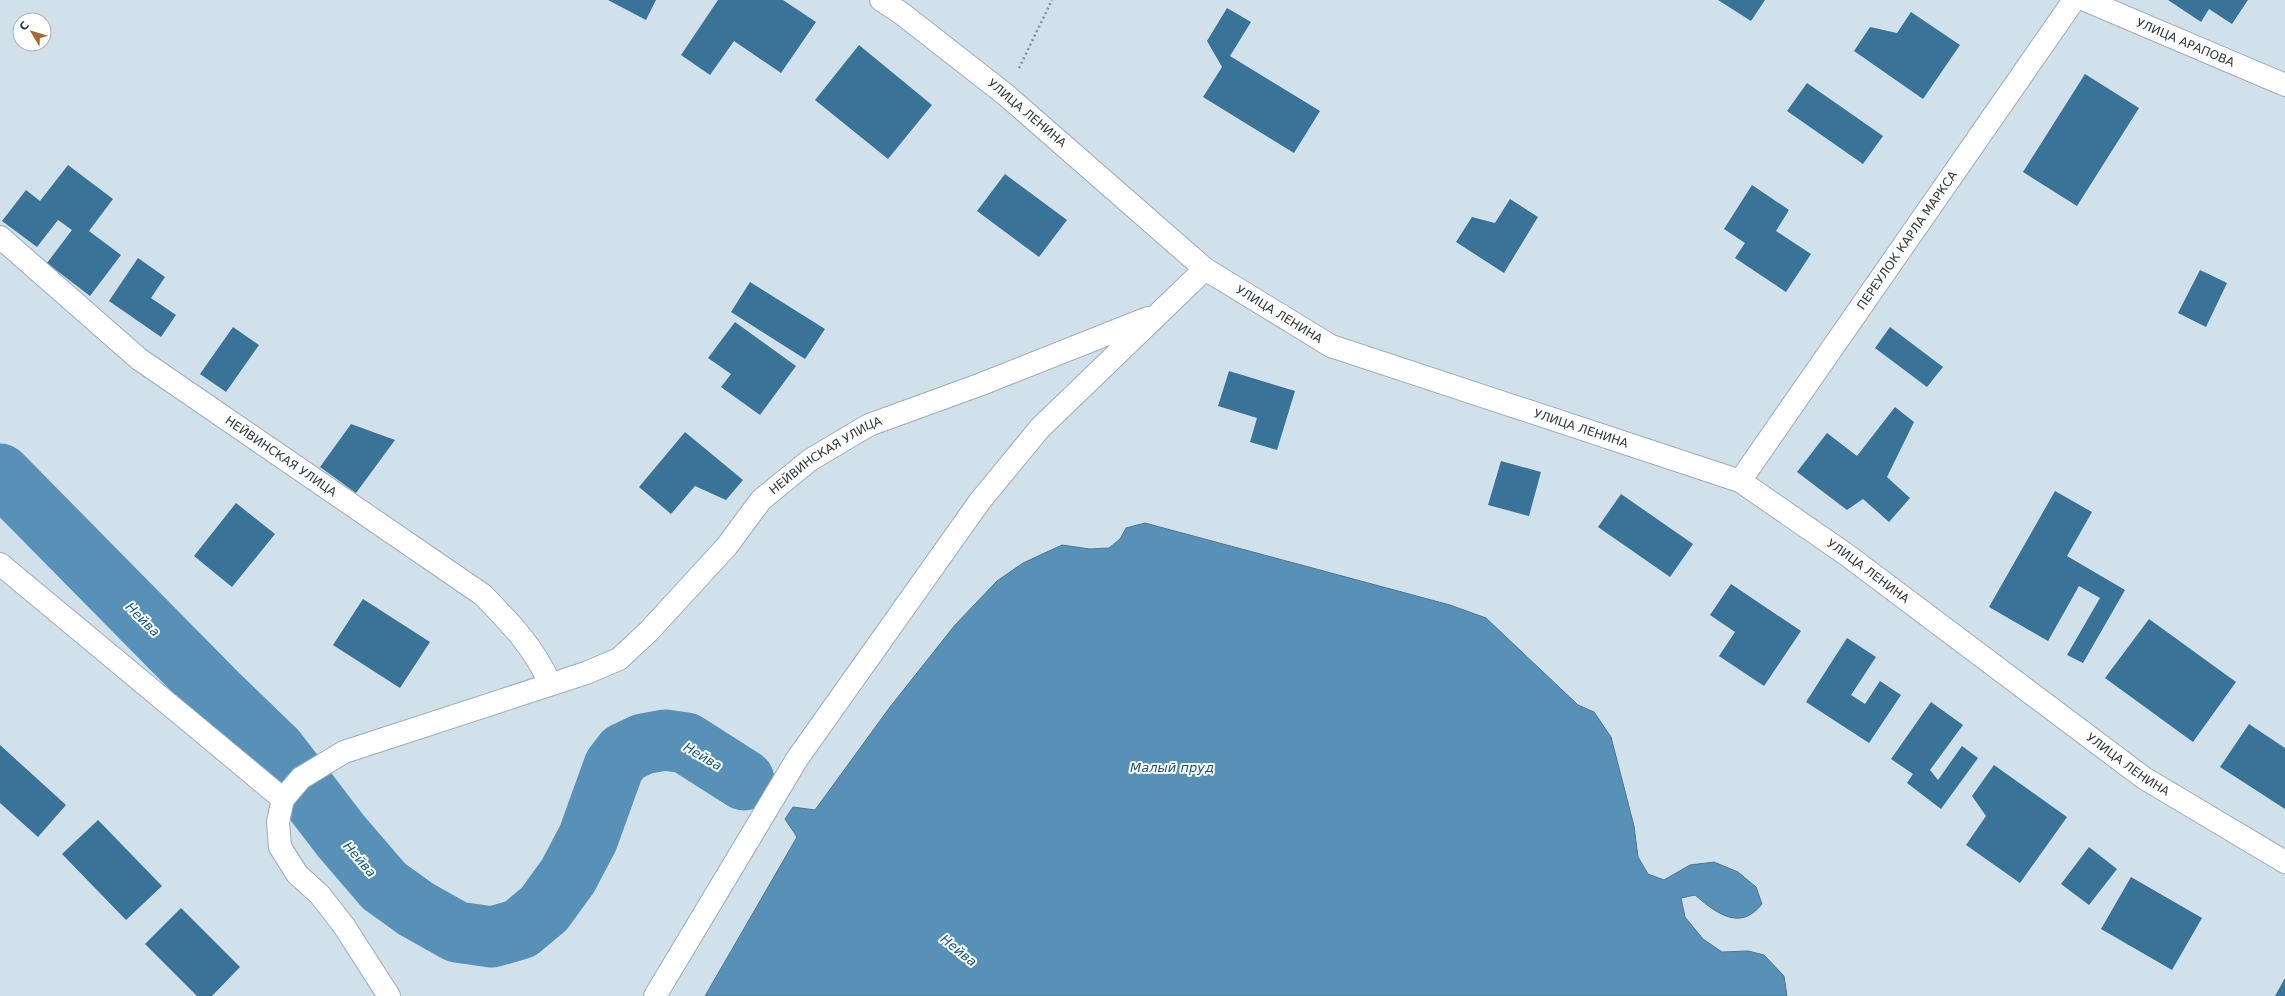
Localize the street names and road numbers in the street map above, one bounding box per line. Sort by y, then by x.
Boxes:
street label: УЛИЦА АРАПОВА [2134,16,2237,70]
street label: УЛИЦА ЛЕНИНА [985,76,1070,151]
street label: ПЕРЕУЛОК КАРЛА МАРКСА [1854,168,1961,312]
street label: УЛИЦА ЛЕНИНА [1234,283,1326,346]
street label: УЛИЦА ЛЕНИНА [1532,406,1631,451]
street label: НЕЙВИНСКАЯ УЛИЦА [222,413,340,500]
street label: НЕЙВИНСКАЯ УЛИЦА [767,414,884,497]
street label: УЛИЦА ЛЕНИНА [1824,536,1912,607]
street label: УЛИЦА ЛЕНИНА [2084,730,2173,799]

